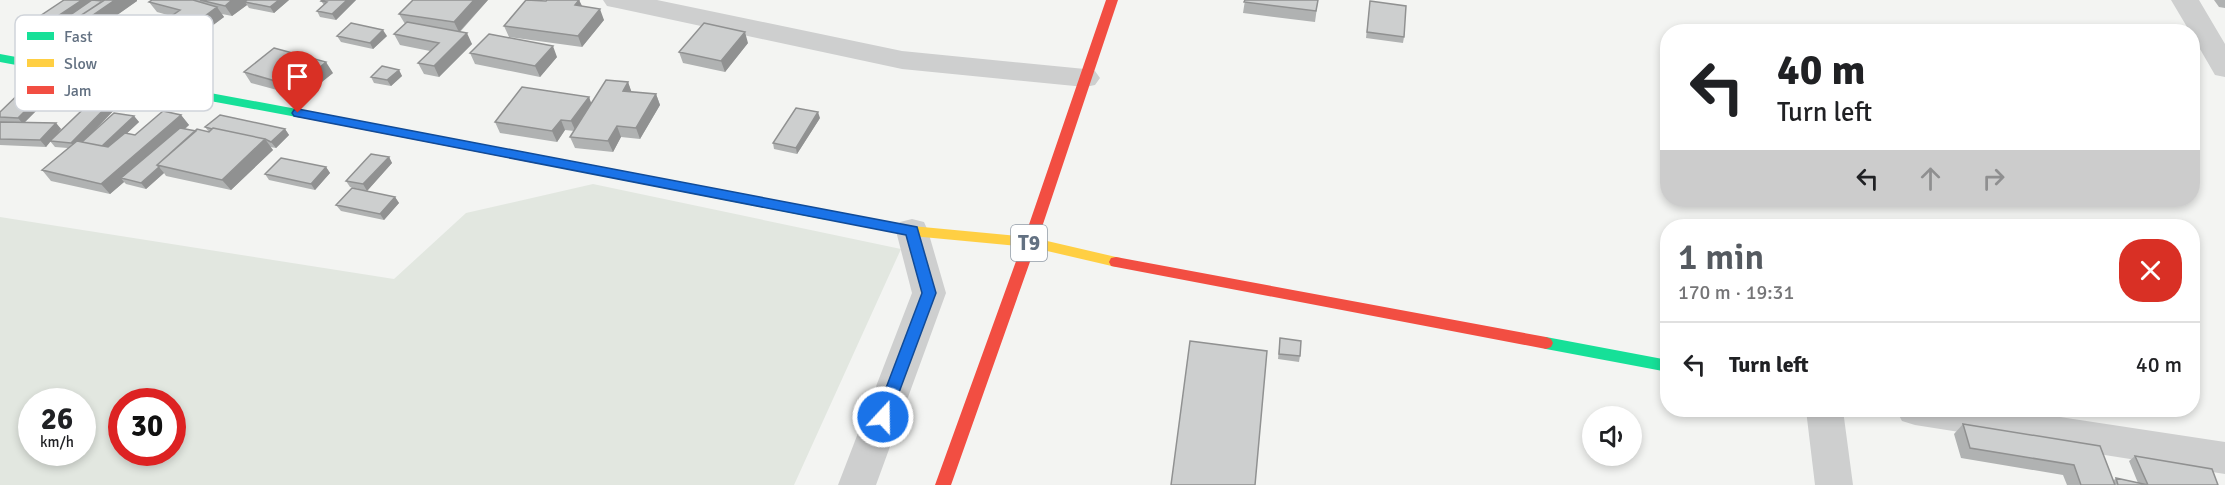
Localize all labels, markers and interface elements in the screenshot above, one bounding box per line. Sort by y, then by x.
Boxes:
legend [15,15,213,111]
text: Fast [64,27,93,47]
text: 40 m [1777,45,1866,96]
icon: left [1678,48,1756,126]
pin [272,51,323,113]
text: Slow [64,54,98,74]
icon: arrive [281,60,314,93]
text: Jam [64,81,92,101]
text: Turn left [1777,96,1872,129]
icon: left [1851,162,1884,195]
icon: ahead [1914,162,1947,195]
icon: right [1977,162,2010,195]
road number: T9 [1011,225,1047,261]
text: 1 min [1678,235,1764,280]
button: close [2119,239,2182,302]
text: 170 m · 19:31 [1678,280,1794,305]
icon: left [1678,348,1711,381]
text: Turn left [1729,351,1809,378]
text: 40 m [2136,351,2182,378]
position arrow [851,385,915,449]
speed limit sign: 30 [108,388,186,466]
text: 26 [41,401,73,438]
map controls [1582,406,1642,466]
button: sound [1582,406,1642,466]
text: km/h [40,433,74,451]

